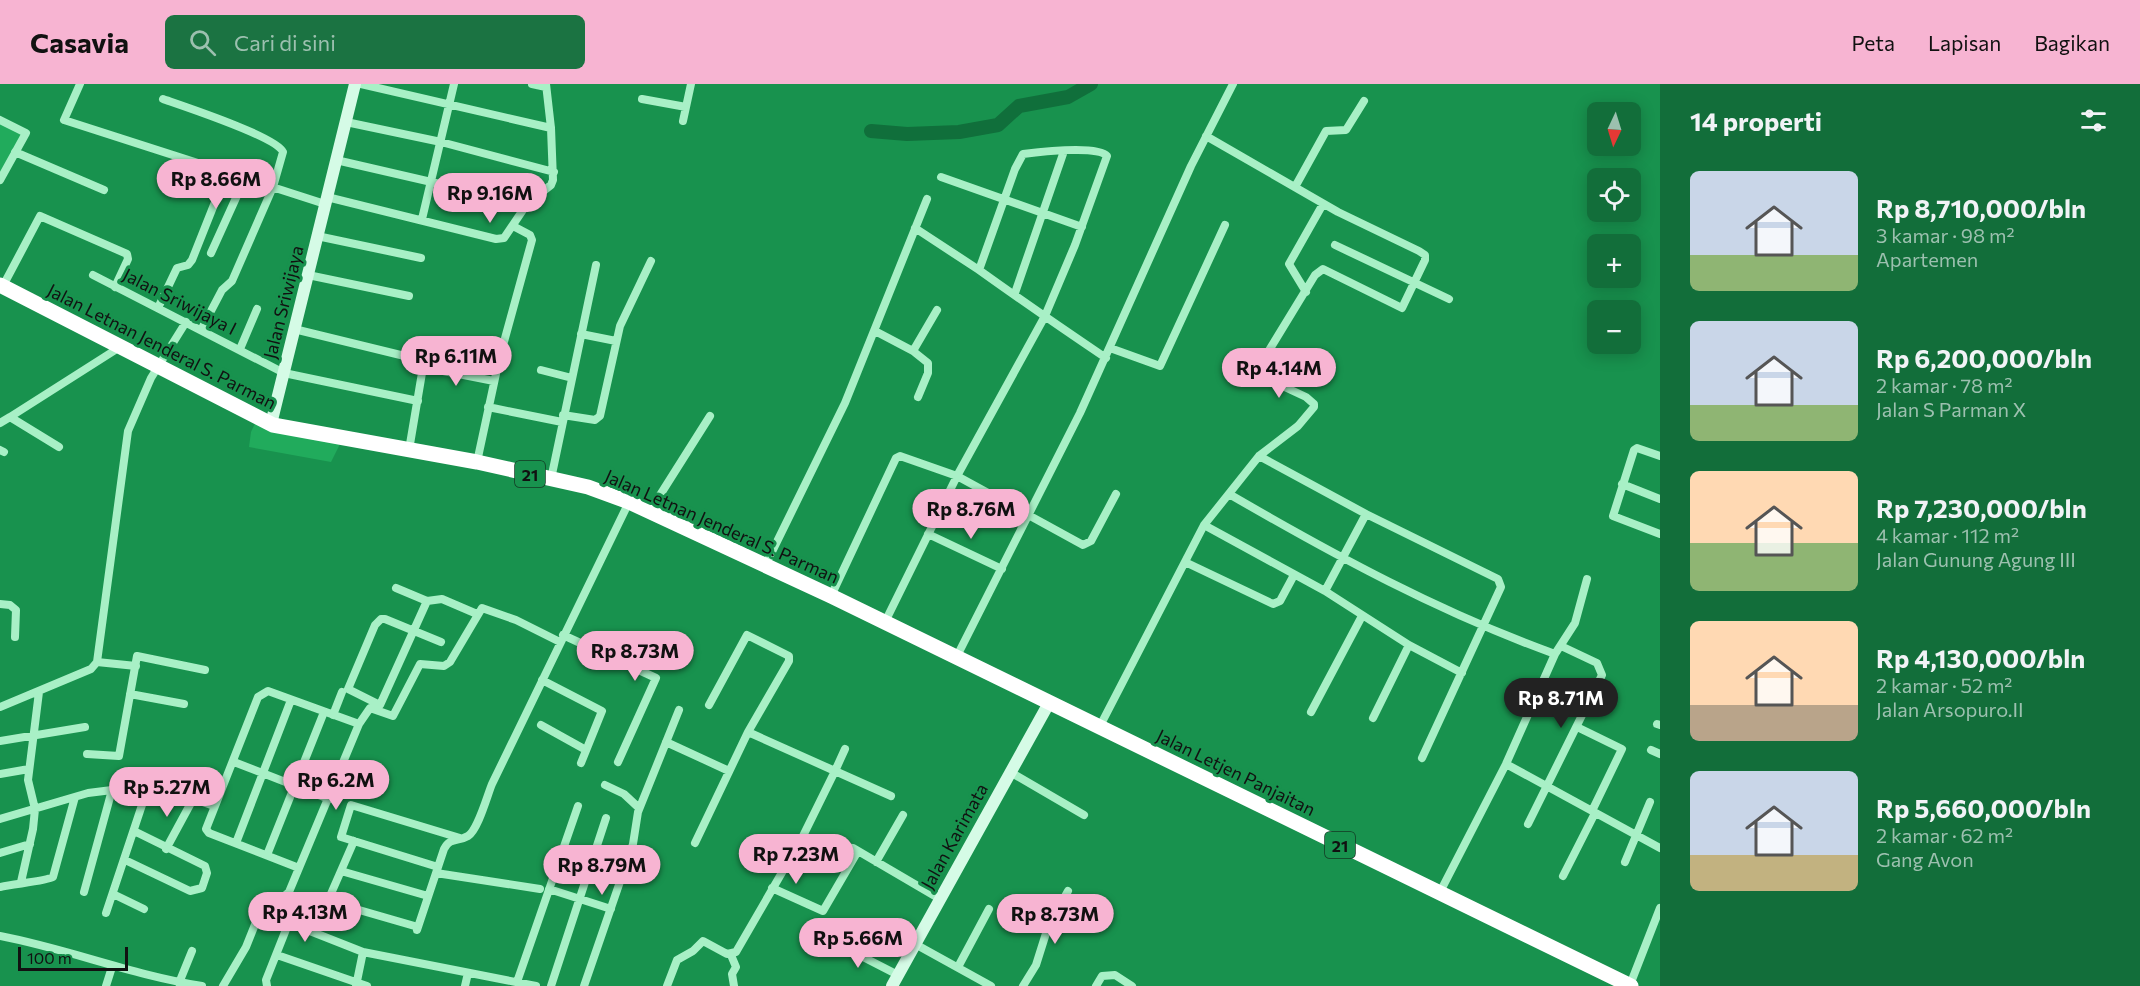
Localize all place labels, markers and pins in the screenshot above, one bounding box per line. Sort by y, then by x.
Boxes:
pin: Rp 8.66M [154,159,278,210]
pin: Rp 9.16M [428,173,552,224]
pin: Rp 6.11M [394,336,518,387]
pin: Rp 4.14M [1217,348,1341,399]
pin: Rp 8.76M [909,489,1033,540]
pin: Rp 8.73M [573,631,697,682]
pin: Rp 8.71M [1499,678,1623,729]
pin: Rp 6.2M [281,760,391,811]
pin: Rp 5.27M [105,767,229,818]
pin: Rp 7.23M [734,834,858,885]
pin: Rp 8.79M [540,845,664,896]
pin: Rp 4.13M [243,892,367,943]
pin: Rp 8.73M [993,894,1117,945]
pin: Rp 5.66M [796,918,920,969]

